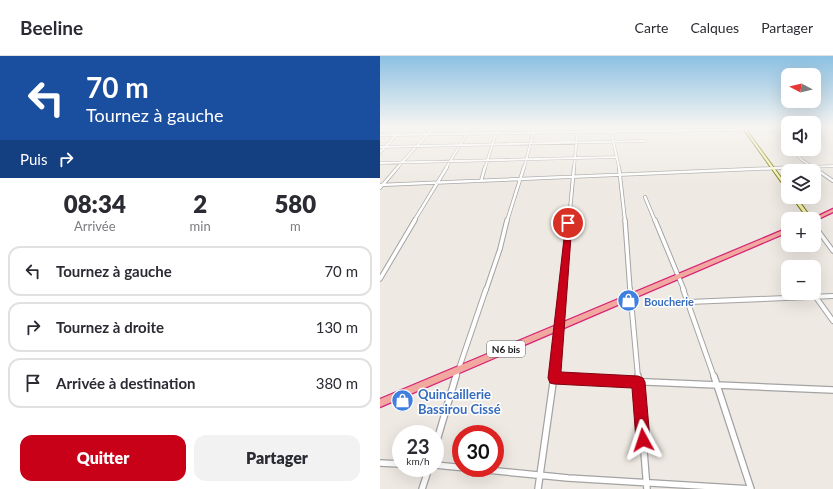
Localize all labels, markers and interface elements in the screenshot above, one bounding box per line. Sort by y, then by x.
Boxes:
text: Beeline [20,16,83,39]
text: Carte [635,19,668,36]
text: Calques [690,19,739,36]
text: Partager [761,19,813,36]
north arrow [781,68,821,108]
map controls [781,68,821,300]
text: 70 m [86,70,149,104]
icon: left [20,72,72,124]
text: Tournez à gauche [86,104,224,126]
button: sound [781,116,821,156]
icon: right [55,148,77,170]
text: Puis [20,150,47,168]
button: layers [781,164,821,204]
text: 08:34 [64,189,126,218]
text: 2 [193,189,207,218]
text: 580 [274,189,316,218]
pin [551,206,585,240]
icon: arrive [557,212,579,234]
button: + [781,212,821,252]
text: Arrivée [74,218,116,234]
text: min [190,218,211,234]
text: m [290,218,301,234]
icon: left [22,260,44,282]
button: − [781,260,821,300]
text: Tournez à gauche [56,262,172,280]
text: 70 m [324,262,358,280]
shop icon: Boucherie [615,288,641,314]
place label: Boucherie [644,295,694,308]
icon: right [22,316,44,338]
text: Tournez à droite [56,318,164,336]
text: 130 m [316,318,358,336]
road number: N6 bis [487,341,525,357]
icon: arrive [22,372,44,394]
text: Arrivée à destination [56,374,195,392]
text: 380 m [316,374,358,392]
place label: Quincaillerie Bassirou Cissé [418,386,501,417]
shop icon: Quincaillerie Bassirou Cissé [390,388,416,414]
position arrow [622,419,664,461]
speed limit sign: 30 [452,425,504,477]
text: 23 [406,434,430,458]
button: Quitter [20,435,186,481]
button: Partager [194,435,360,481]
text: km/h [406,455,430,467]

